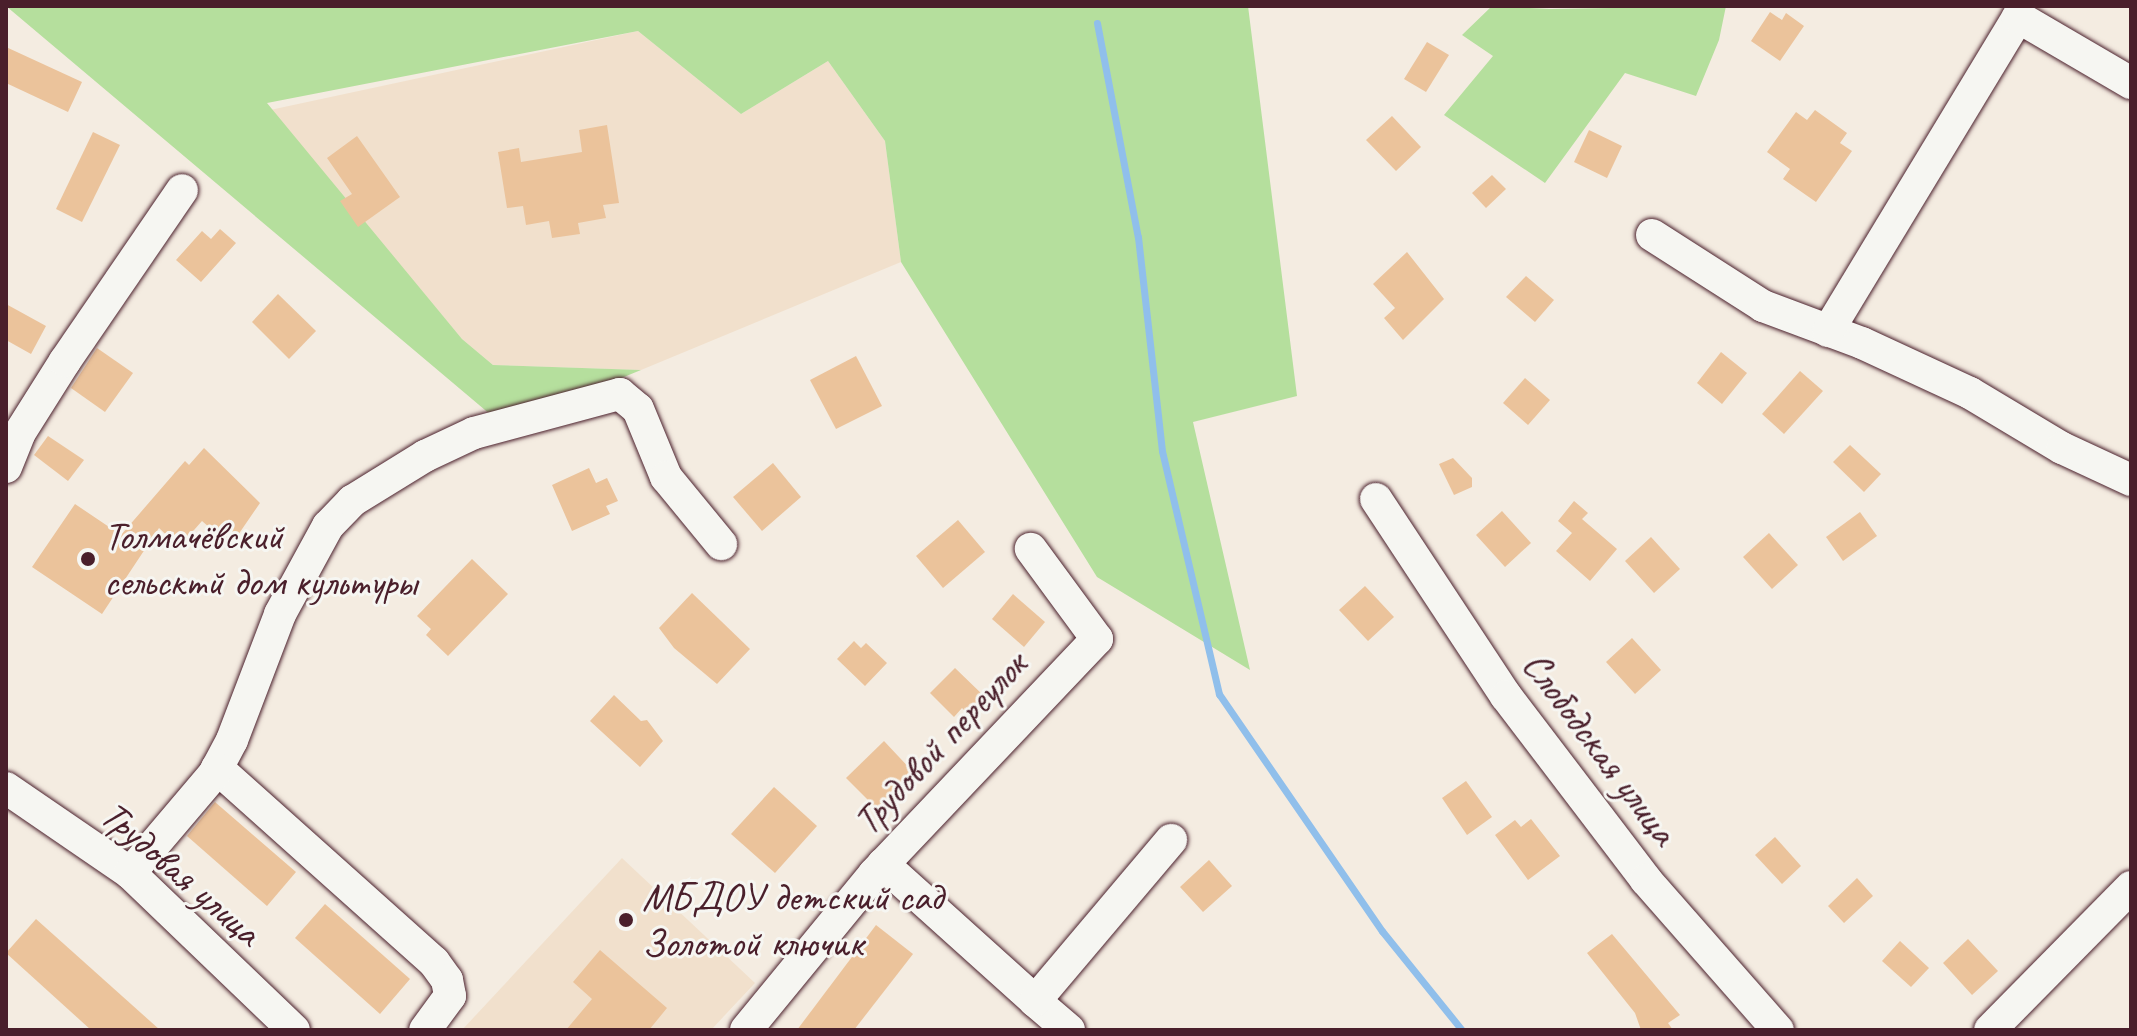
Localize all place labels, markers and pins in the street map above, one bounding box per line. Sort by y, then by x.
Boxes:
place label: Толмачёвский сельсктй дом культуры [104,512,415,606]
marker: Толмачёвский сельсктй дом культуры [79,550,97,568]
place label: МБДОУ детский сад Золотой ключик [642,873,943,967]
marker: МБДОУ детский сад Золотой ключик [617,911,635,929]

